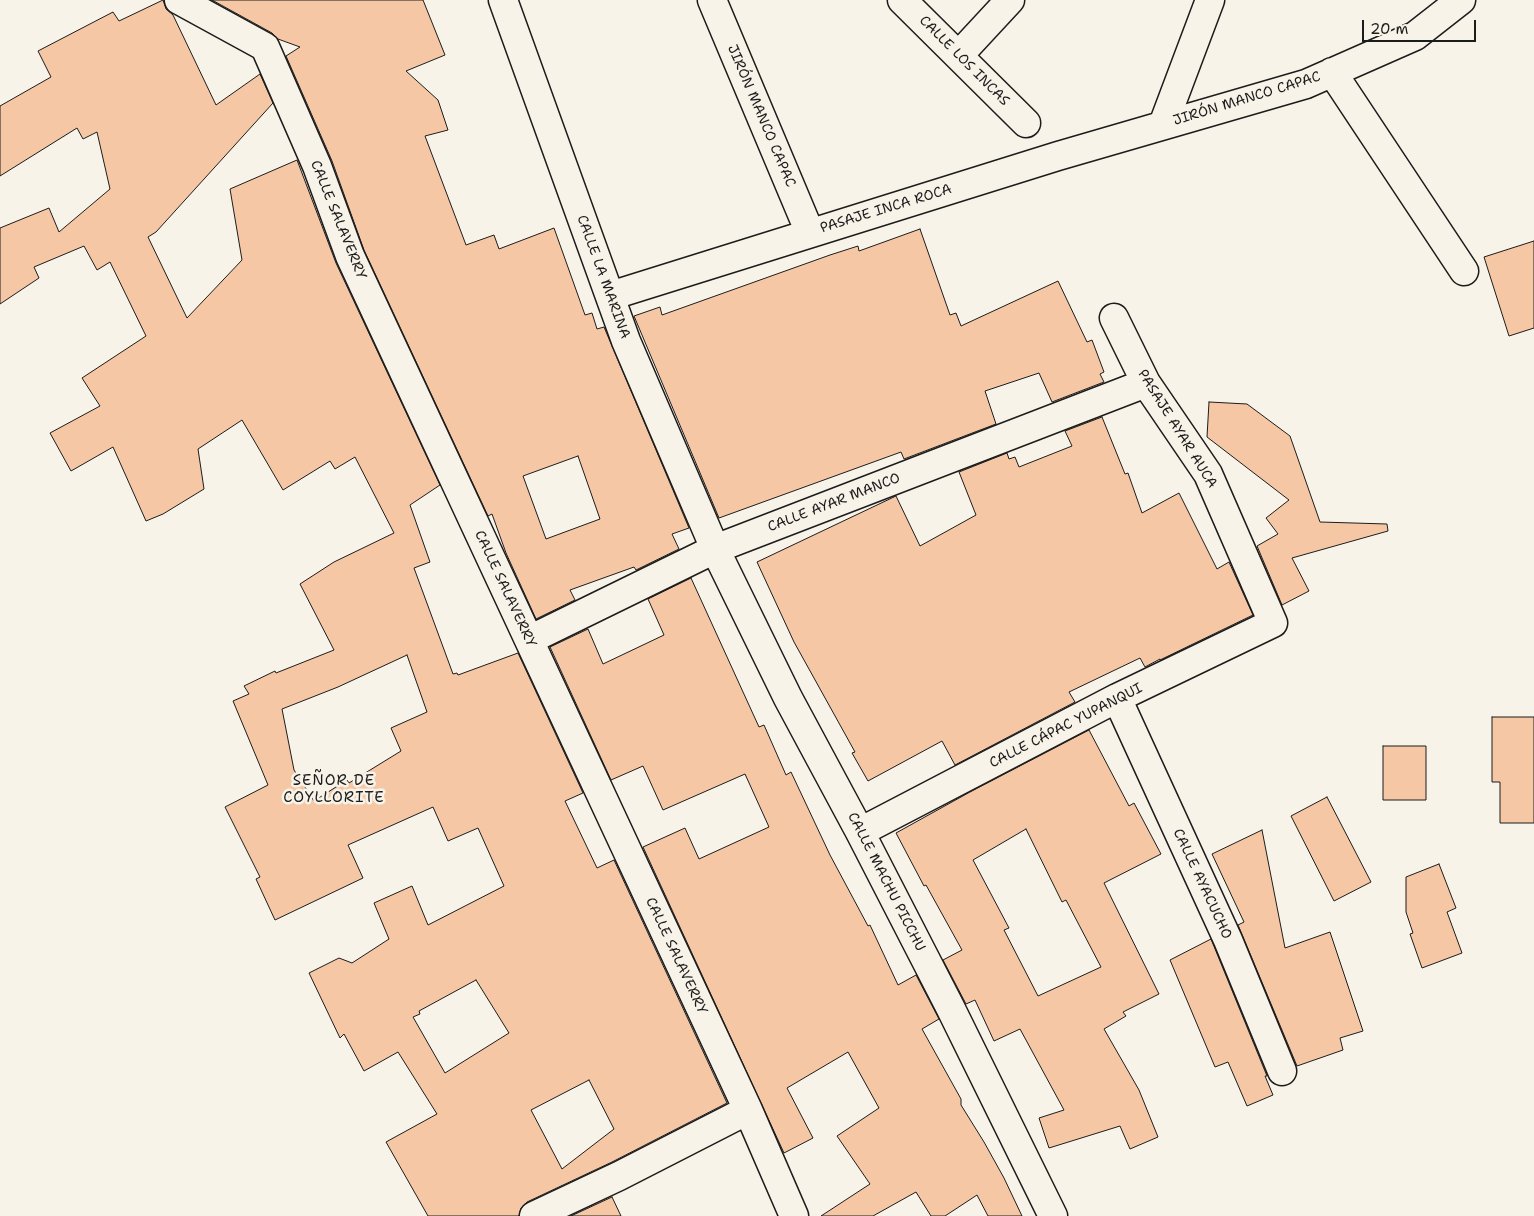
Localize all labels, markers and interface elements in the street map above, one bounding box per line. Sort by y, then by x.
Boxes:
scale bar [1364,10,1478,42]
street label: CALLE LOS INCAS [916,13,1012,109]
text: 20 m [1370,19,1409,39]
street label: JIRÓN MANCO CAPAC [723,42,799,190]
street label: JIRÓN MANCO CAPAC [1171,69,1323,129]
street label: CALLE SALAVERRY [306,158,370,282]
street label: PASAJE INCA ROCA [818,181,954,237]
street label: CALLE LA MARINA [573,213,633,341]
street label: PASAJE AYAR AUCA [1134,367,1220,491]
street label: CALLE AYAR MANCO [765,470,903,536]
street label: CALLE SALAVERRY [471,528,539,650]
street label: CALLE CÁPAC YUPANQUI [987,680,1145,772]
district label: SEÑOR DE COYLLORITE [282,772,386,807]
street label: CALLE MACHU PICCHU [844,810,928,954]
street label: CALLE AYACUCHO [1169,826,1235,942]
street label: CALLE SALAVERRY [642,895,710,1017]

